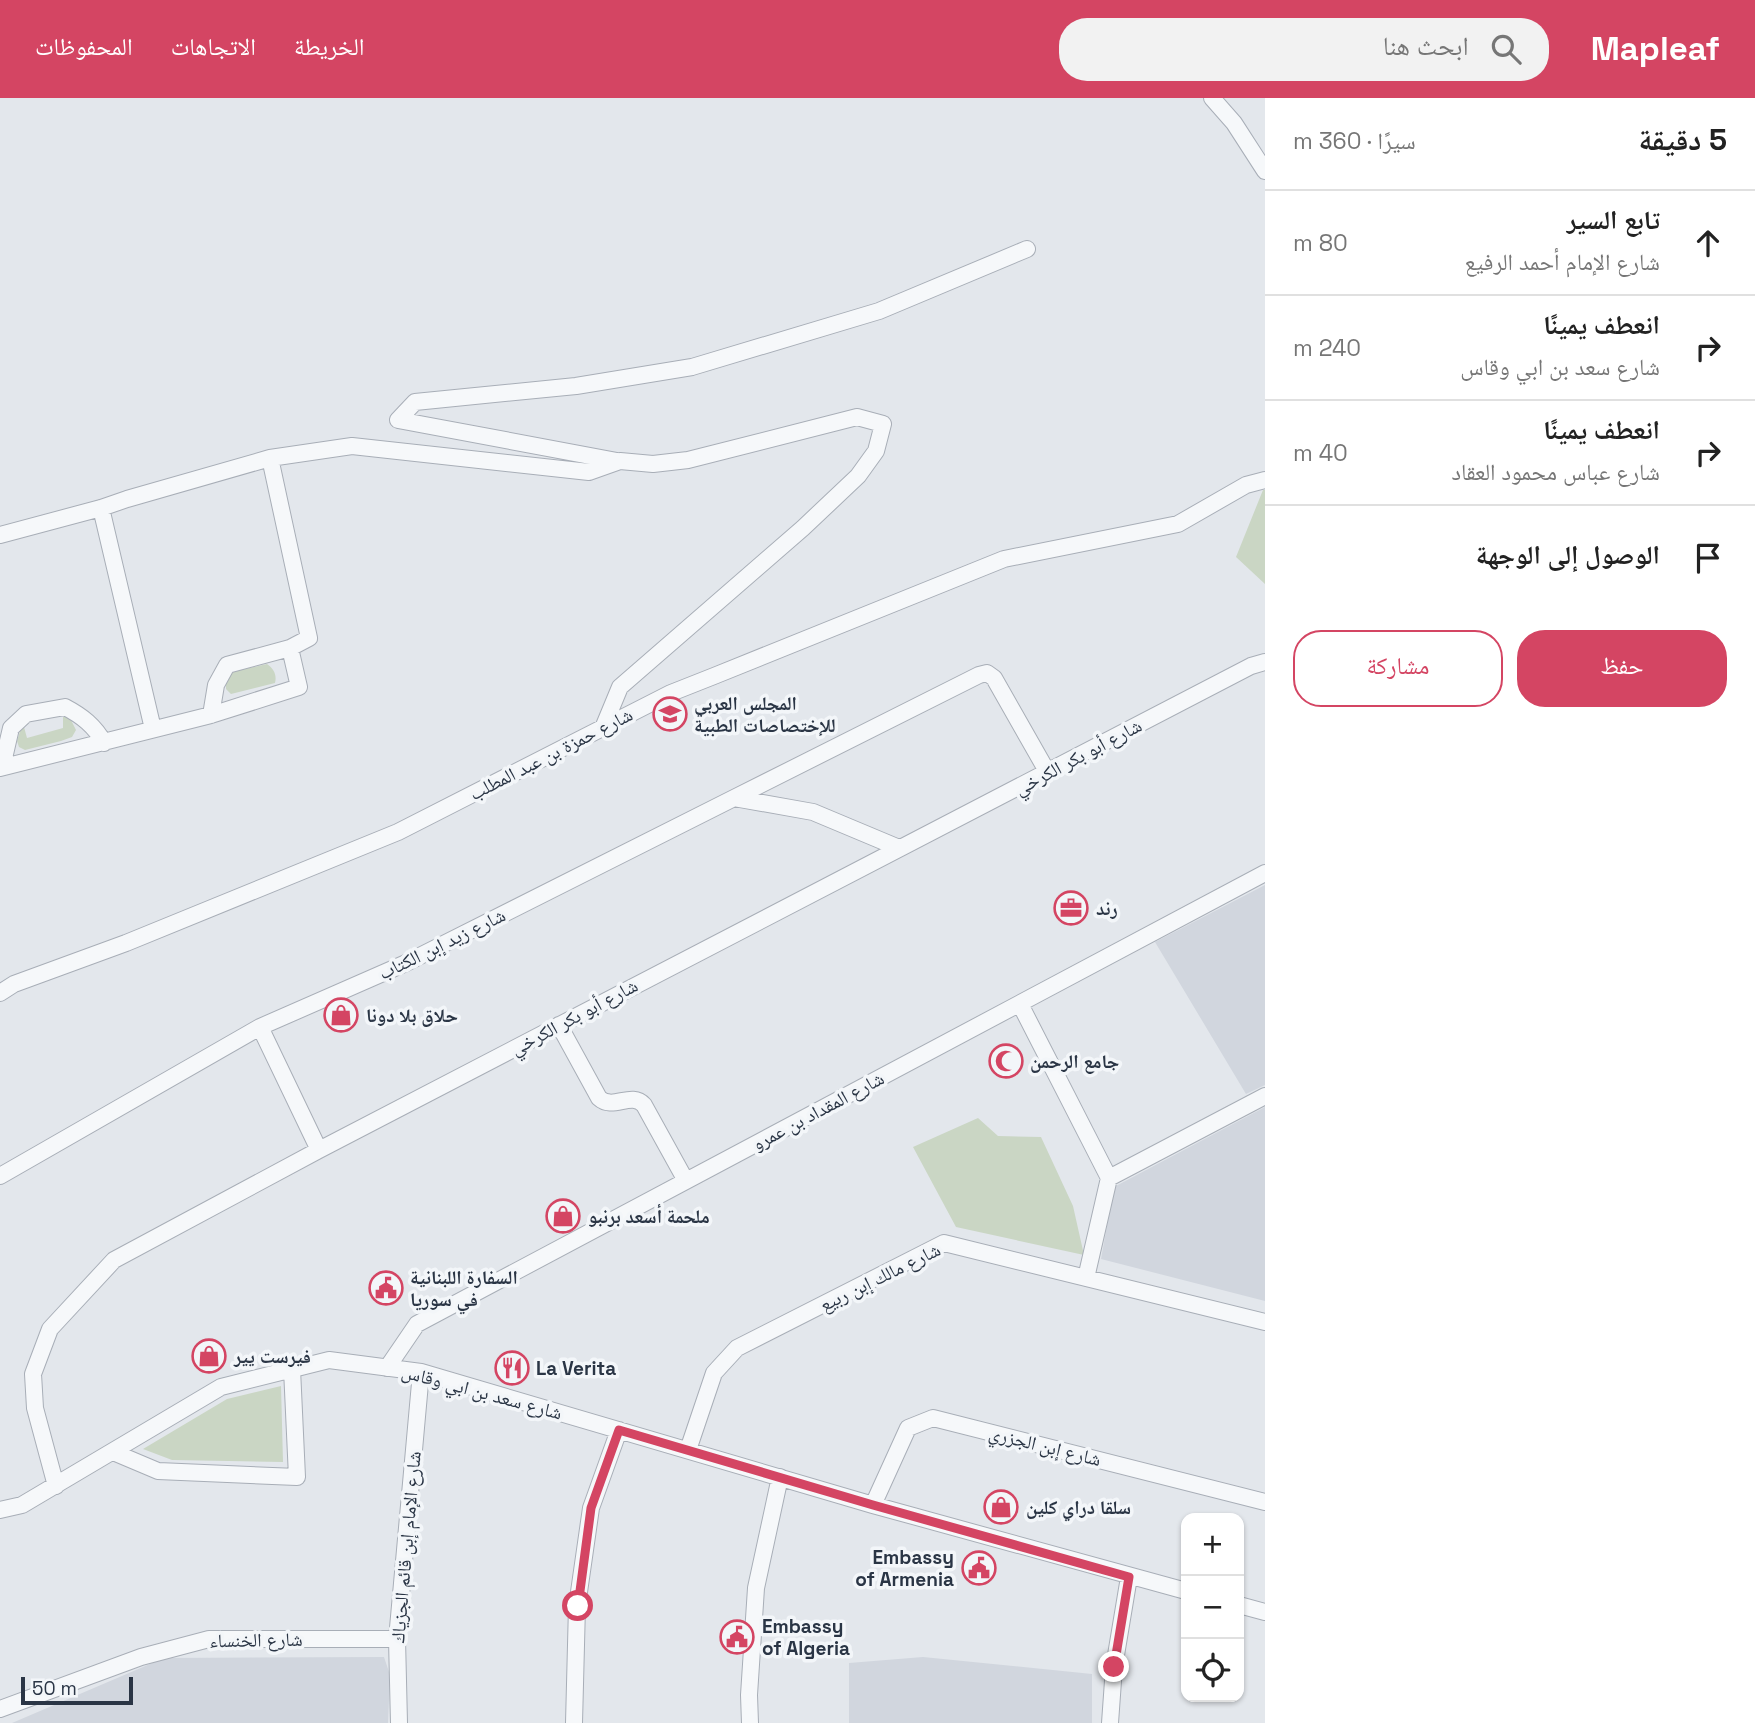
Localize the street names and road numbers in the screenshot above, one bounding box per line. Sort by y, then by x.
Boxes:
street label: شارع حمزة بن عبد المطلب [465,702,637,806]
street label: شارع أبو بكر الكرخي [1010,713,1147,804]
street label: شارع زيد إبن الكتاب [374,903,510,986]
street label: شارع أبو بكر الكرخي [506,973,643,1064]
street label: شارع المقداد بن عمرو [748,1066,888,1156]
street label: شارع مالك إبن ربيع [815,1237,945,1318]
street label: شارع سعد بن ابي وقاس [398,1359,565,1428]
street label: شارع إبن الجزري [986,1420,1104,1475]
street label: شارع الإمام إبن قائم الجزياك [385,1450,428,1644]
street label: شارع الخنساء [209,1627,303,1653]

